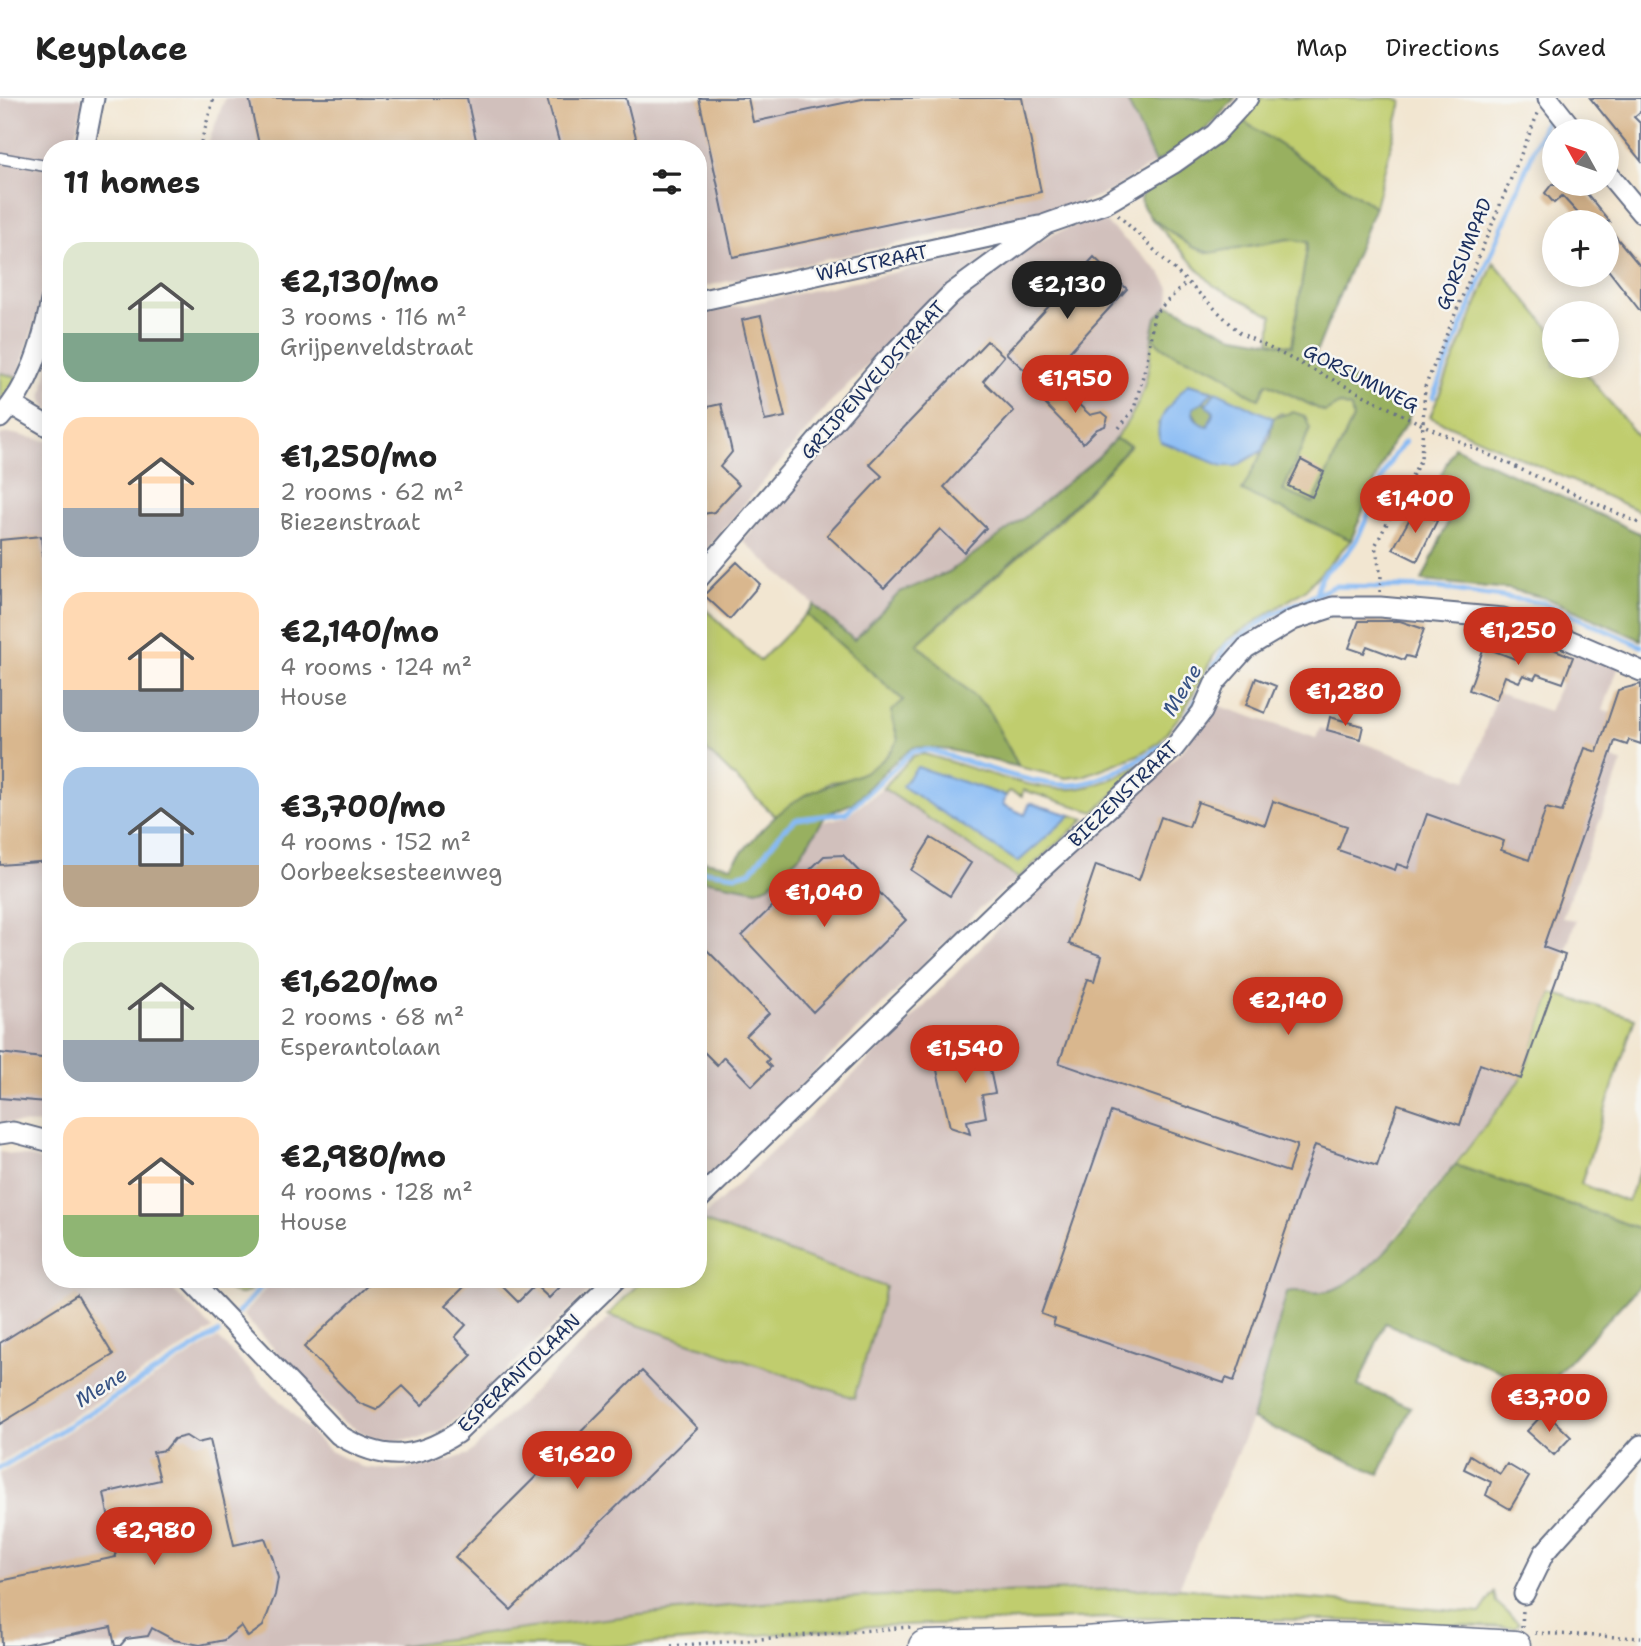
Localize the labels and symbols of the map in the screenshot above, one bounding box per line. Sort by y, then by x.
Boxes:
north arrow [1542,119,1619,196]
street label: GORSUMPAD [1430,194,1498,314]
street label: WALSTRAAT [814,239,931,287]
pin: €2,130 [1010,262,1124,321]
street label: GRIJPENVELDSTRAAT [795,295,951,465]
street label: GORSUMWEG [1299,338,1423,418]
pin: €1,950 [1018,356,1132,415]
pin: €1,400 [1358,476,1472,535]
pin: €1,250 [1461,608,1575,667]
water label: Mene [1155,659,1209,721]
pin: €1,280 [1288,668,1402,728]
street label: BIEZENSTRAAT [1063,735,1183,853]
pin: €1,040 [767,870,881,929]
pin: €2,140 [1231,978,1345,1037]
pin: €1,540 [908,1026,1022,1085]
street label: ESPERANTOLAAN [452,1308,586,1438]
water label: Mene [70,1360,132,1414]
pin: €3,700 [1492,1374,1606,1434]
pin: €1,620 [520,1432,634,1491]
pin: €2,980 [97,1508,211,1567]

